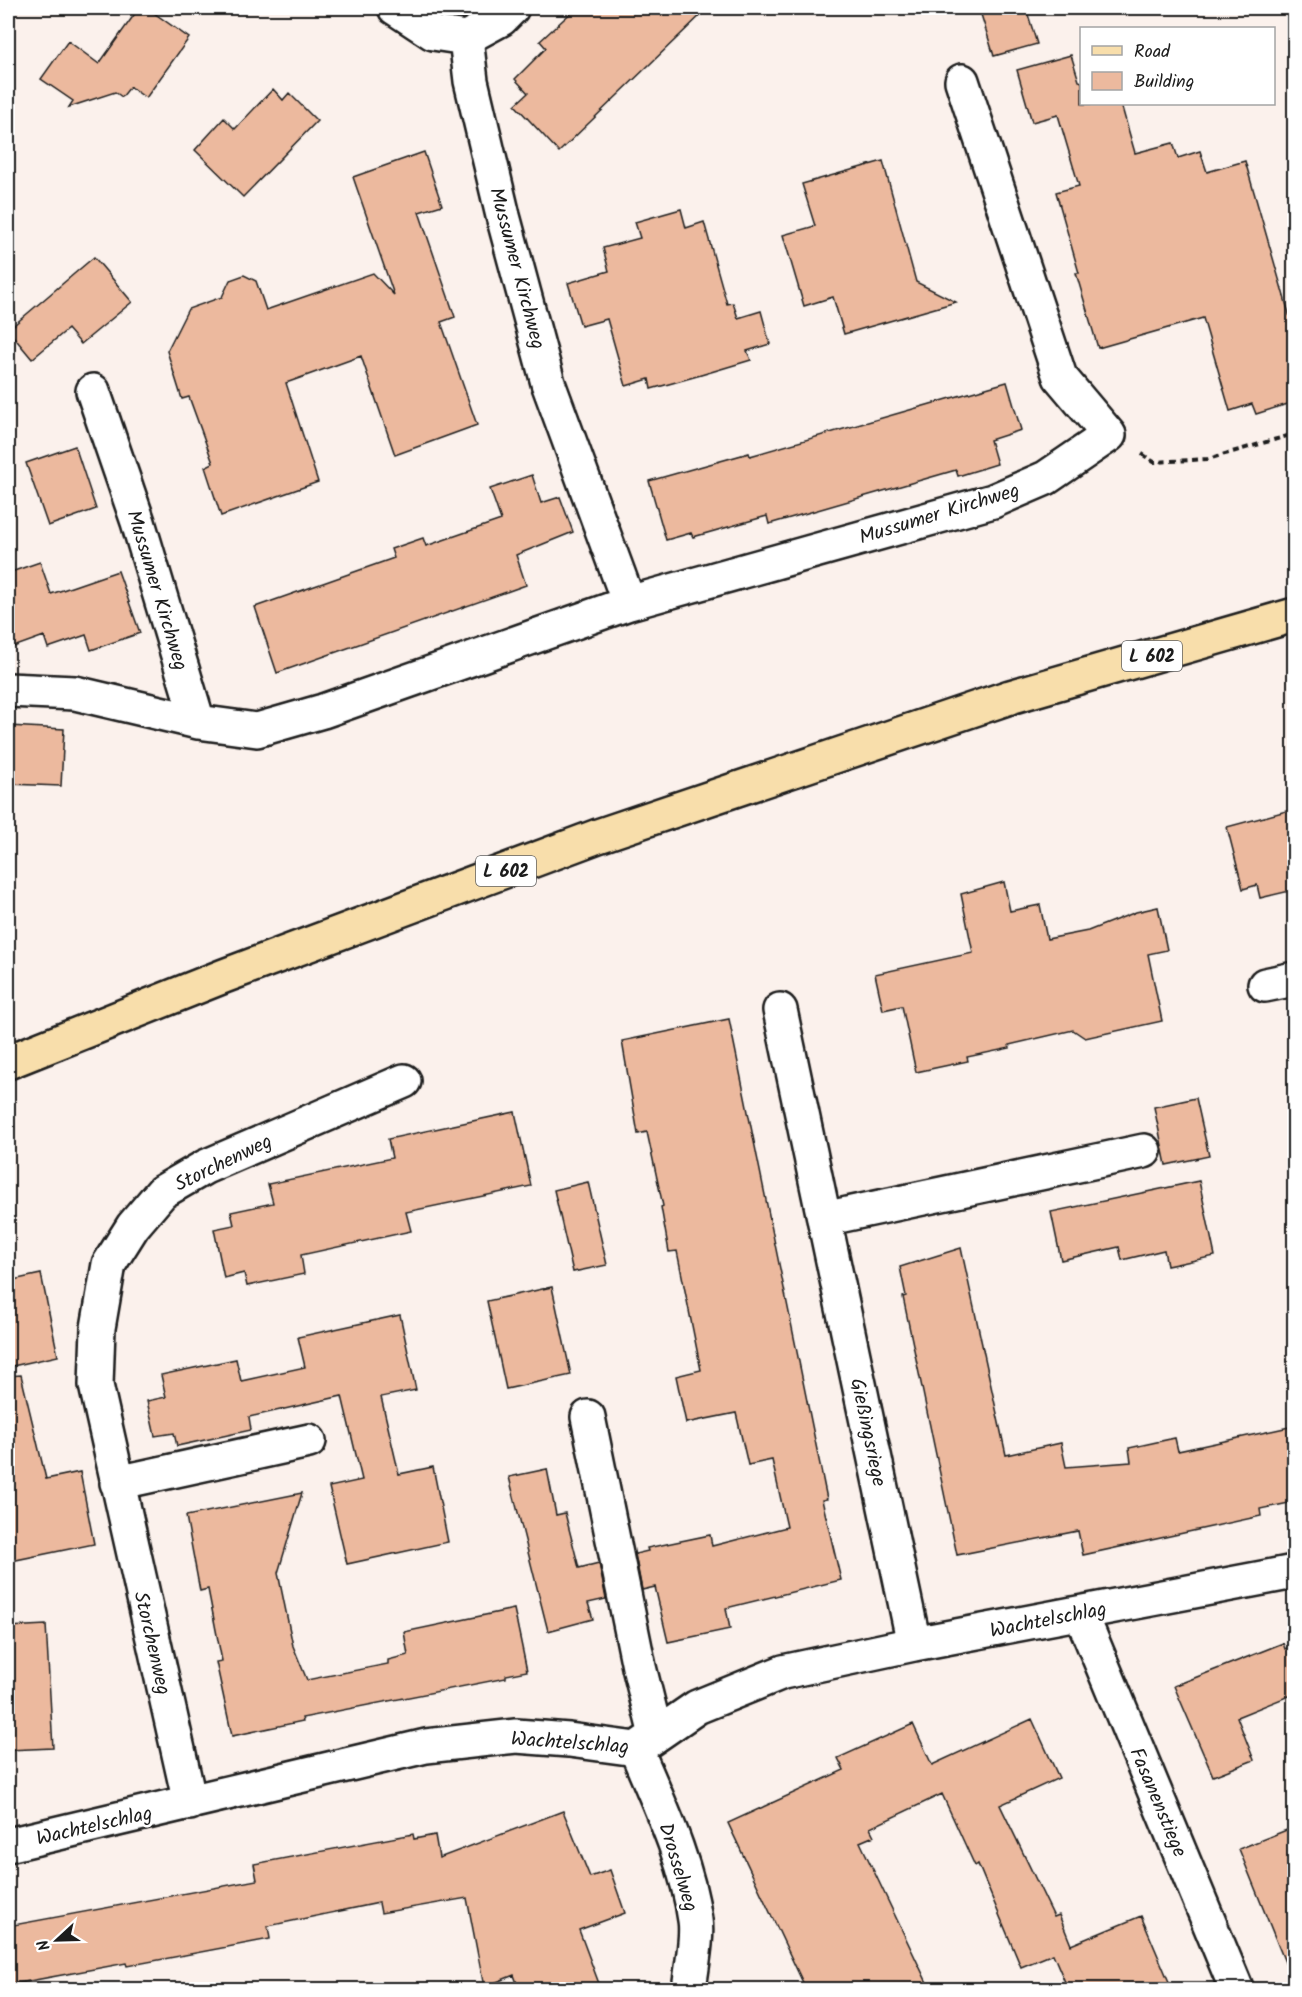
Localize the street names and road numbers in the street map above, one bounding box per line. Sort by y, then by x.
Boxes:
street label: Mussumer Kirchweg [479,184,553,353]
street label: Mussumer Kirchweg [855,475,1024,555]
street label: Mussumer Kirchweg [116,506,196,675]
road number: L 602 [1122,641,1182,671]
road number: L 602 [476,856,536,886]
street label: Storchenweg [170,1126,278,1201]
street label: Gießingsriege [840,1375,894,1490]
street label: Storchenweg [124,1589,178,1698]
street label: Wachtelschlag [987,1594,1109,1648]
street label: Wachtelschlag [510,1724,630,1764]
street label: Fasanenstiege [1120,1743,1195,1863]
street label: Wachtelschlag [33,1798,156,1856]
street label: Drosselweg [648,1819,706,1916]

